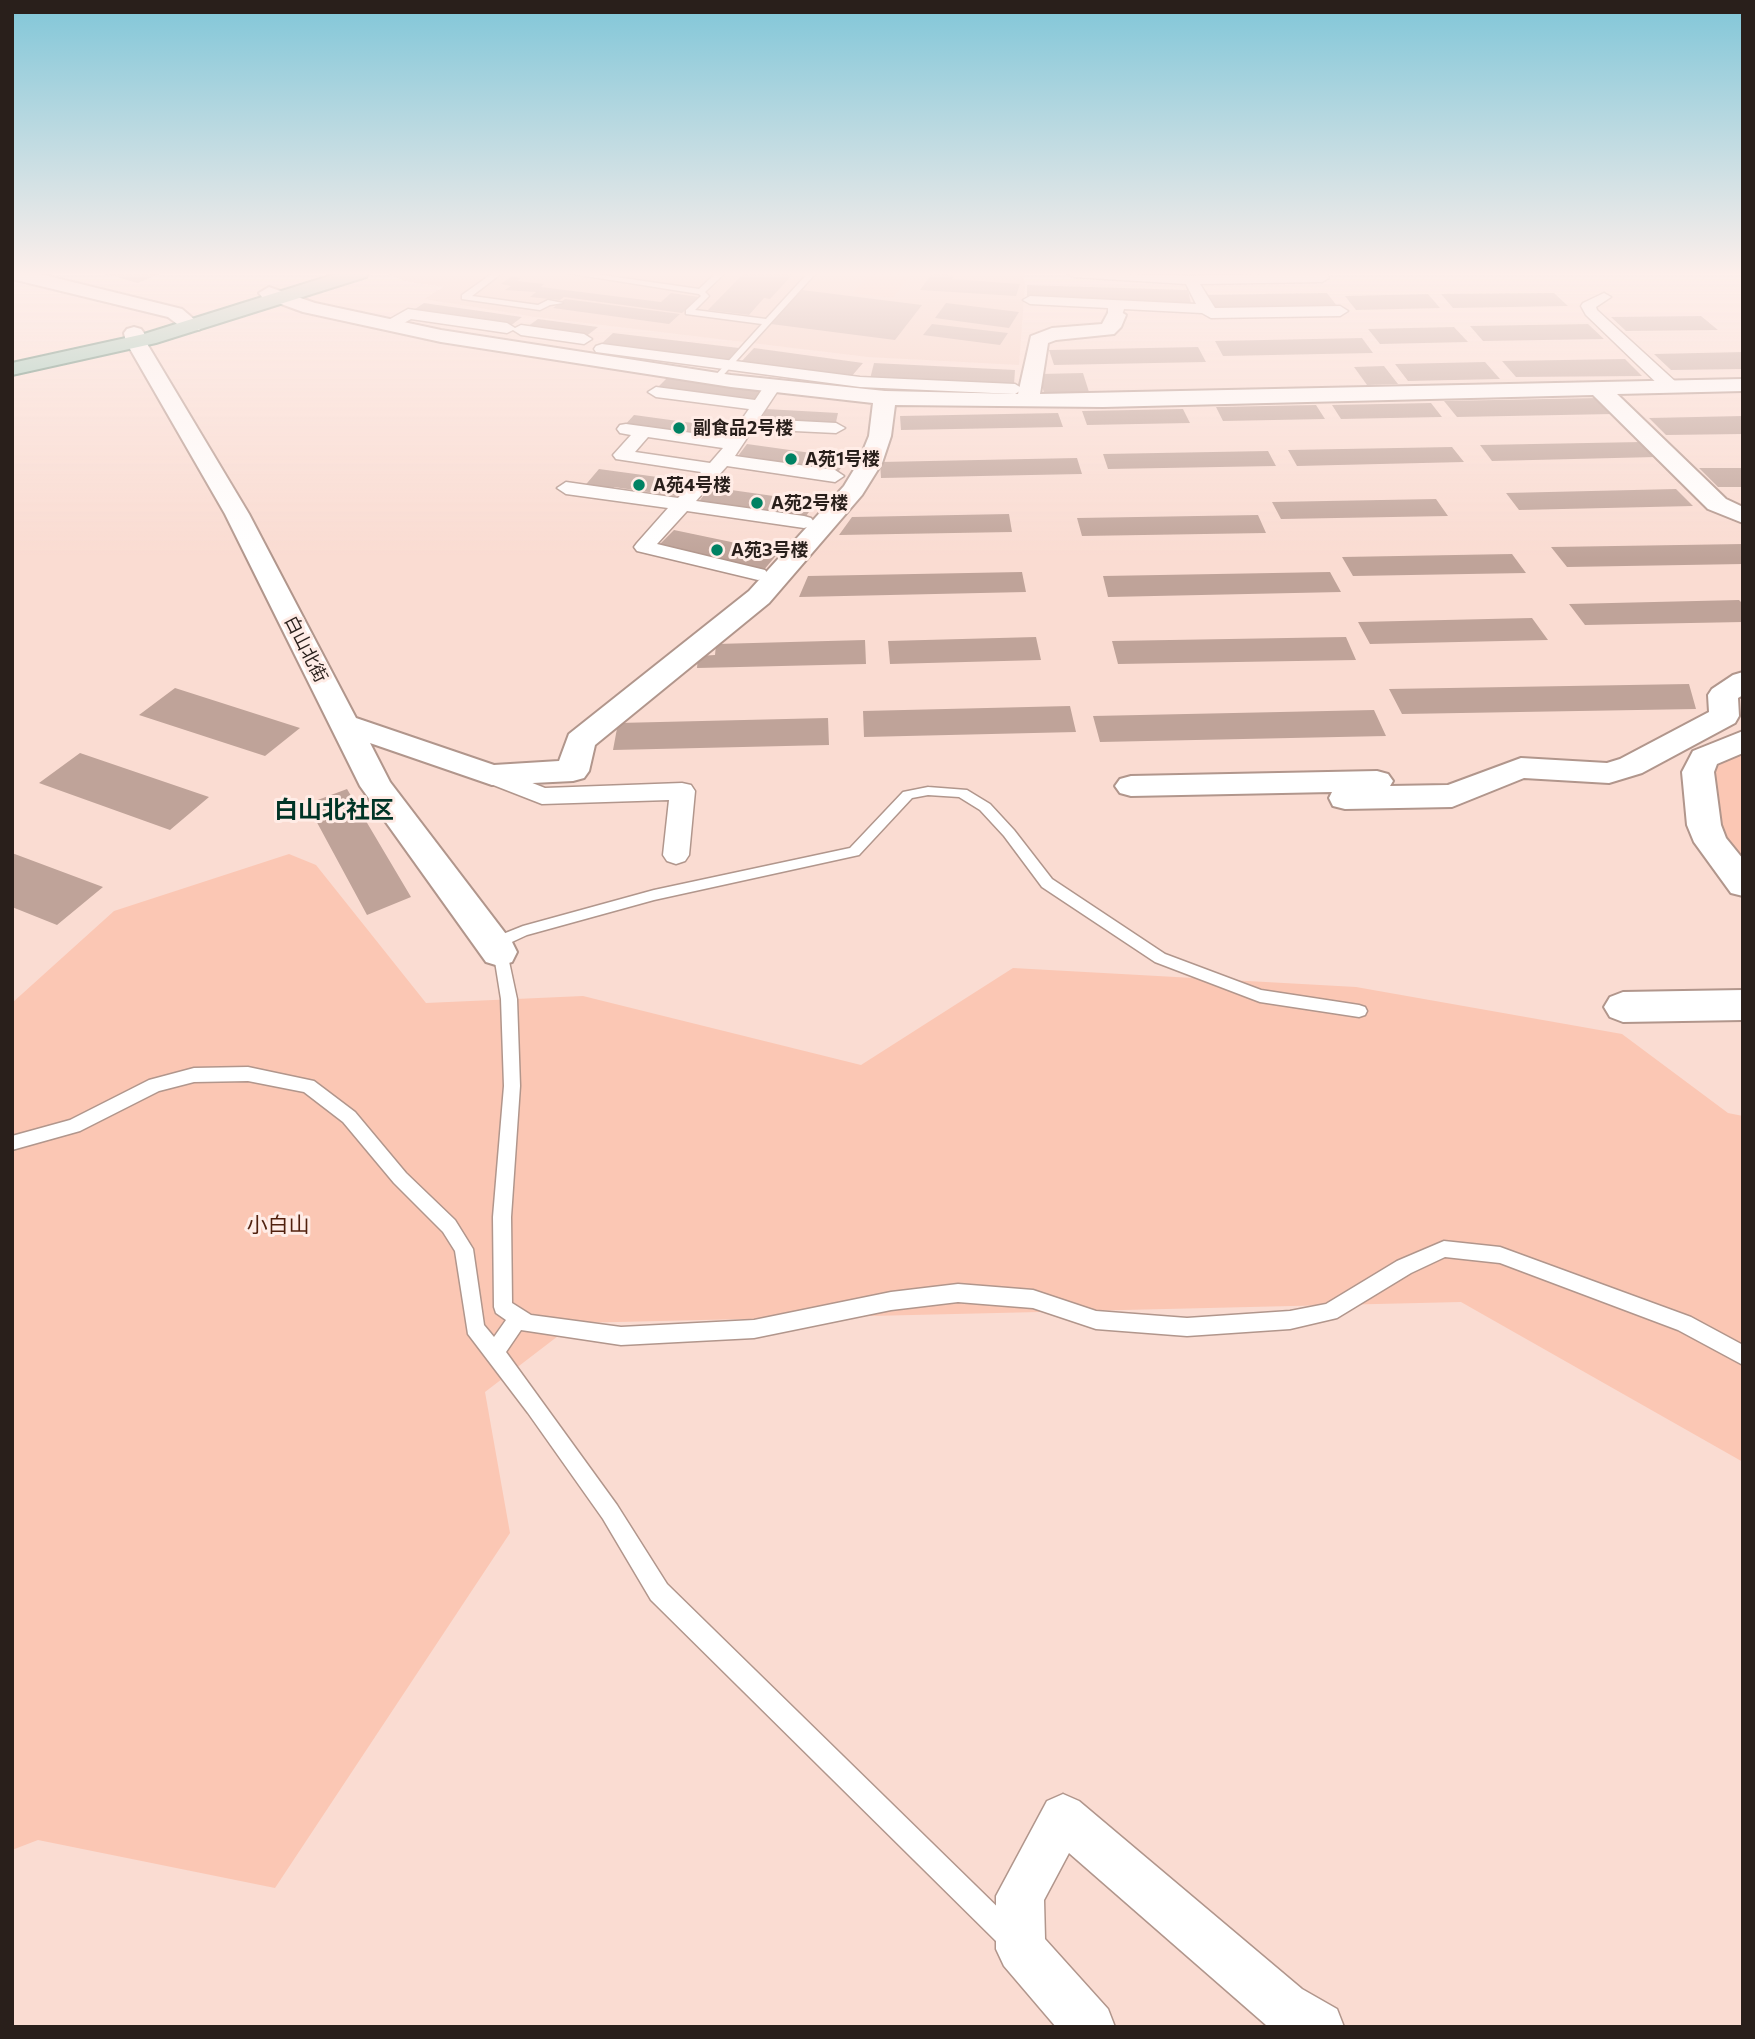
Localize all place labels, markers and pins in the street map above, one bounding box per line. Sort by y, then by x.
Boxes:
place label: 副食品2号楼 [693,417,793,439]
marker: 副食品2号楼 [671,420,687,436]
place label: A苑1号楼 [805,448,880,470]
marker: A苑1号楼 [783,451,799,467]
place label: A苑4号楼 [653,474,731,496]
marker: A苑4号楼 [631,477,647,493]
place label: A苑2号楼 [771,492,848,514]
marker: A苑2号楼 [749,495,765,511]
place label: A苑3号楼 [731,539,808,561]
marker: A苑3号楼 [709,542,725,558]

